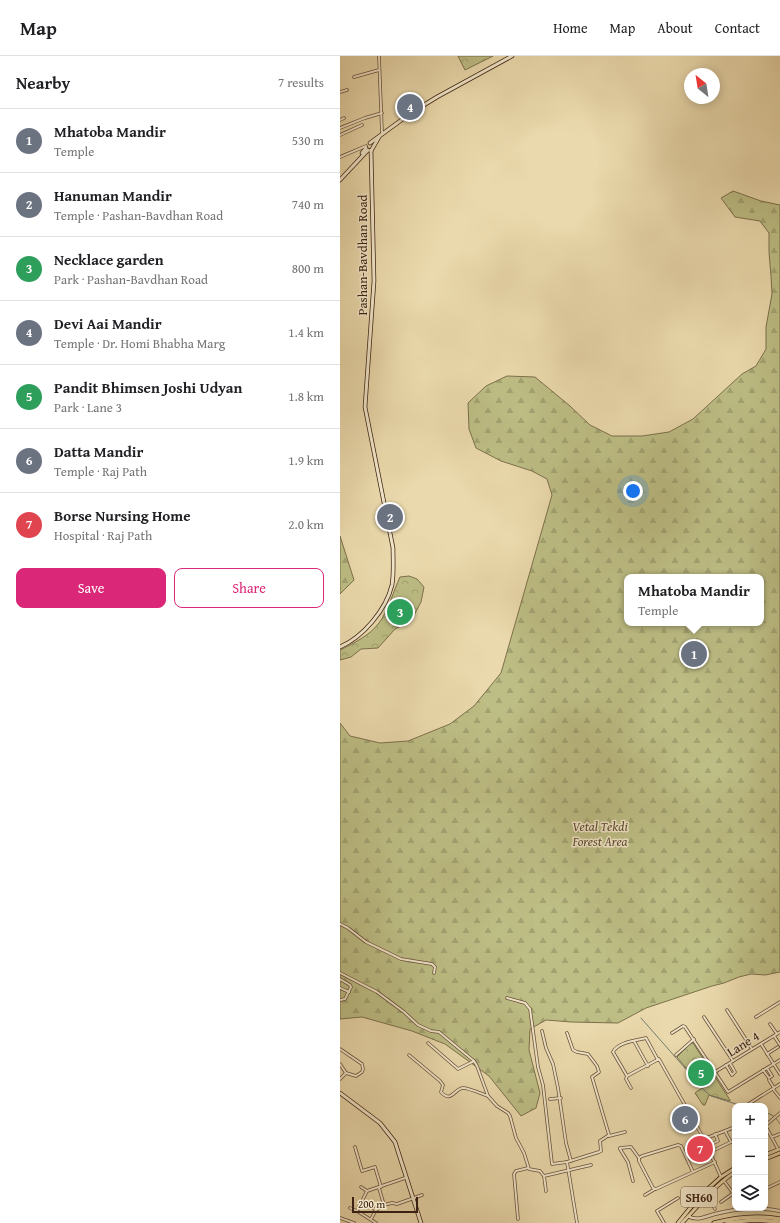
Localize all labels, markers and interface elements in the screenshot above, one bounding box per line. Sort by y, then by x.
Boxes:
text: Map [20,14,57,42]
text: Home [553,18,588,38]
text: Map [610,18,635,38]
text: About [657,18,693,38]
text: Contact [715,18,760,38]
north arrow [684,68,720,104]
text: Nearby [16,70,70,95]
text: 7 results [278,73,324,92]
pin: 4 [397,92,423,122]
text: Mhatoba Mandir [54,121,166,142]
text: 1 [26,131,32,150]
text: 530 m [292,131,324,150]
text: Temple [54,142,94,161]
text: Hanuman Mandir [54,185,172,206]
street label: Pashan-Bavdhan Road [353,194,372,316]
text: 2 [26,195,32,214]
text: 740 m [292,195,324,214]
text: Temple · Pashan-Bavdhan Road [54,206,223,225]
text: Necklace garden [54,249,164,270]
text: 3 [26,259,32,278]
text: 800 m [292,259,324,278]
text: Park · Pashan-Bavdhan Road [54,270,208,289]
text: Devi Aai Mandir [54,313,162,334]
text: 4 [26,323,32,342]
text: 1.4 km [288,323,324,342]
text: Temple · Dr. Homi Bhabha Marg [54,334,225,353]
text: Pandit Bhimsen Joshi Udyan [54,377,242,398]
text: 5 [26,387,32,406]
text: 1.8 km [288,387,324,406]
text: Park · Lane 3 [54,398,122,417]
text: Datta Mandir [54,441,143,462]
text: 6 [26,451,32,470]
text: 1.9 km [288,451,324,470]
text: Temple · Raj Path [54,462,147,481]
your location [623,481,643,501]
pin: 2 [377,502,403,532]
text: Borse Nursing Home [54,505,191,526]
text: 7 [26,515,32,534]
text: 2.0 km [288,515,324,534]
text: Hospital · Raj Path [54,526,152,545]
button: Save [16,568,166,608]
button: Share [174,568,324,608]
popup [624,574,764,626]
text: Mhatoba Mandir [638,580,750,601]
pin: 3 [387,597,413,627]
text: Temple [638,601,678,620]
pin: 1 [681,639,707,669]
park label: Vetal Tekdi Forest Area [571,817,628,851]
street label: Lane 4 [723,1027,763,1061]
pin: 5 [688,1058,714,1088]
map controls [732,1103,768,1211]
button: + [732,1103,768,1139]
pin: 6 [672,1104,698,1134]
pin: 7 [687,1134,713,1164]
button: − [732,1139,768,1175]
button: layers [732,1175,768,1211]
road number: SH60 [681,1187,717,1207]
scale bar [352,1195,418,1214]
text: 200 m [358,1196,385,1212]

